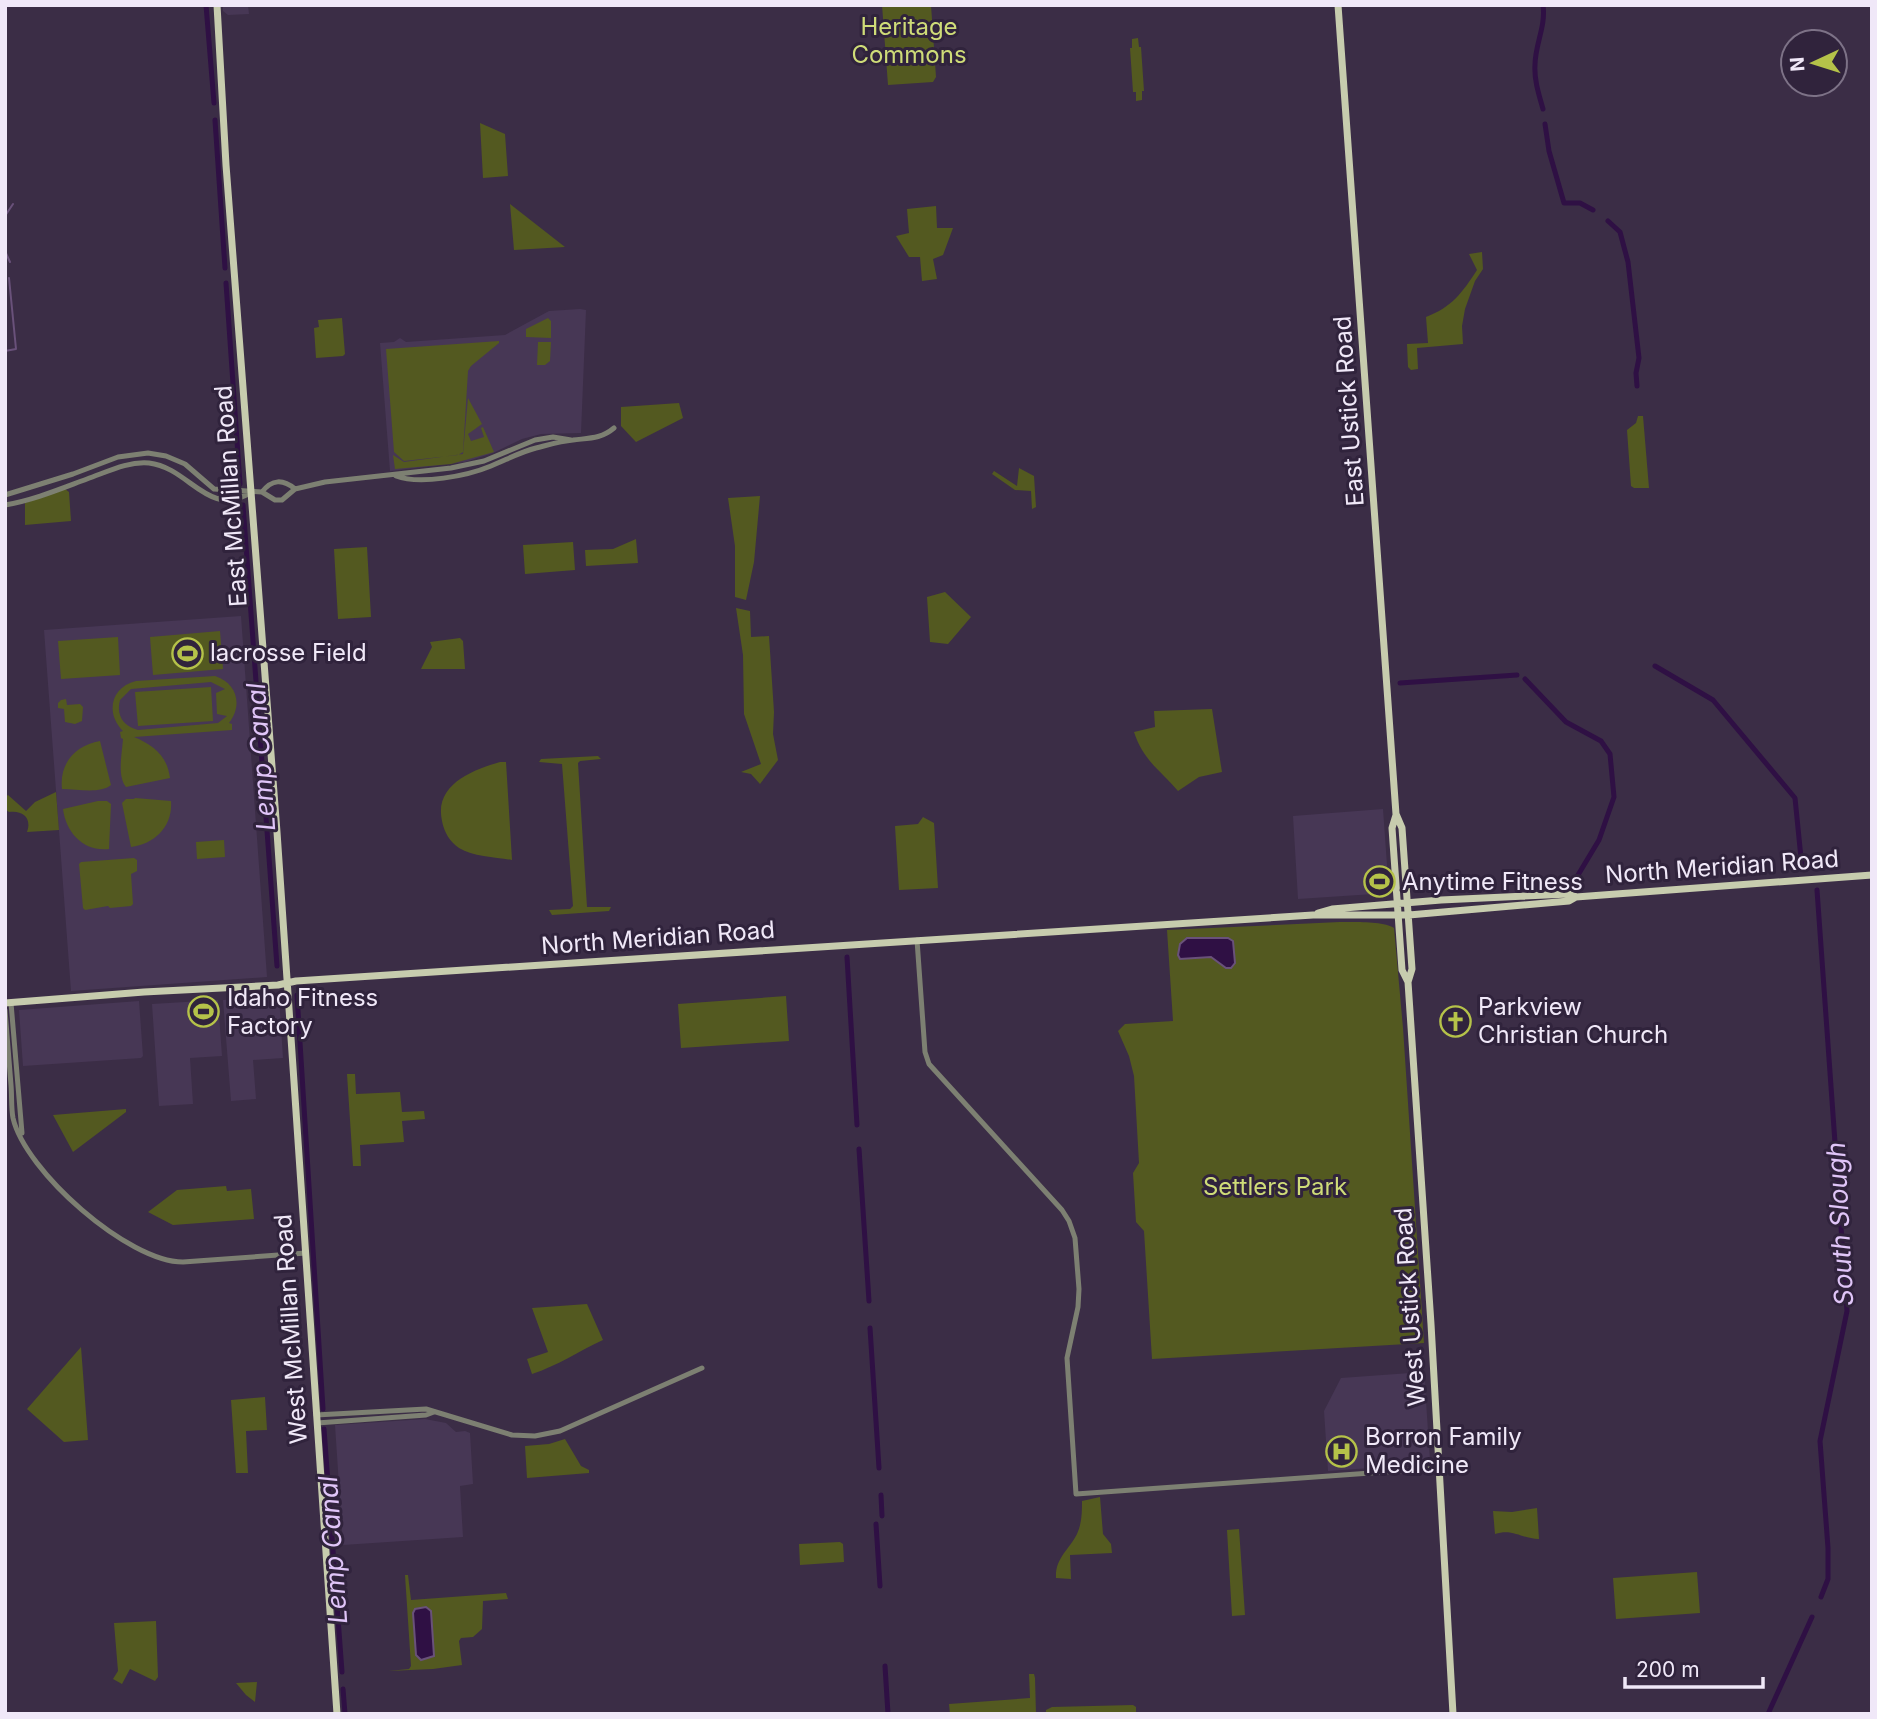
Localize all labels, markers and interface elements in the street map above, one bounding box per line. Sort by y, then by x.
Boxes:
park label: Heritage Commons [851,12,967,69]
north arrow [1779,28,1849,98]
text: N [1786,56,1810,72]
street label: East Ustick Road [1327,315,1370,507]
street label: East McMillan Road [208,384,253,608]
sports icon: lacrosse Field [170,636,204,670]
place label: lacrosse Field [210,638,367,667]
water label: Lemp Canal [240,681,281,832]
street label: North Meridian Road [1604,844,1840,889]
sports icon: Anytime Fitness [1362,865,1396,899]
place label: Anytime Fitness [1402,867,1583,896]
street label: North Meridian Road [540,915,776,960]
place label: Idaho Fitness Factory [227,983,378,1040]
place label: Parkview Christian Church [1478,992,1668,1049]
sports icon: Idaho Fitness Factory [187,995,221,1029]
church icon: Parkview Christian Church [1438,1004,1472,1038]
water label: South Slough [1820,1141,1859,1307]
park label: Settlers Park [1203,1172,1347,1201]
street label: West Ustick Road [1388,1207,1431,1408]
street label: West McMillan Road [268,1213,313,1445]
place label: Borron Family Medicine [1365,1422,1522,1479]
hospital icon: Borron Family Medicine [1325,1434,1359,1468]
water label: Lemp Canal [312,1474,353,1625]
scale bar [1625,1646,1763,1690]
text: 200 m [1636,1657,1700,1682]

